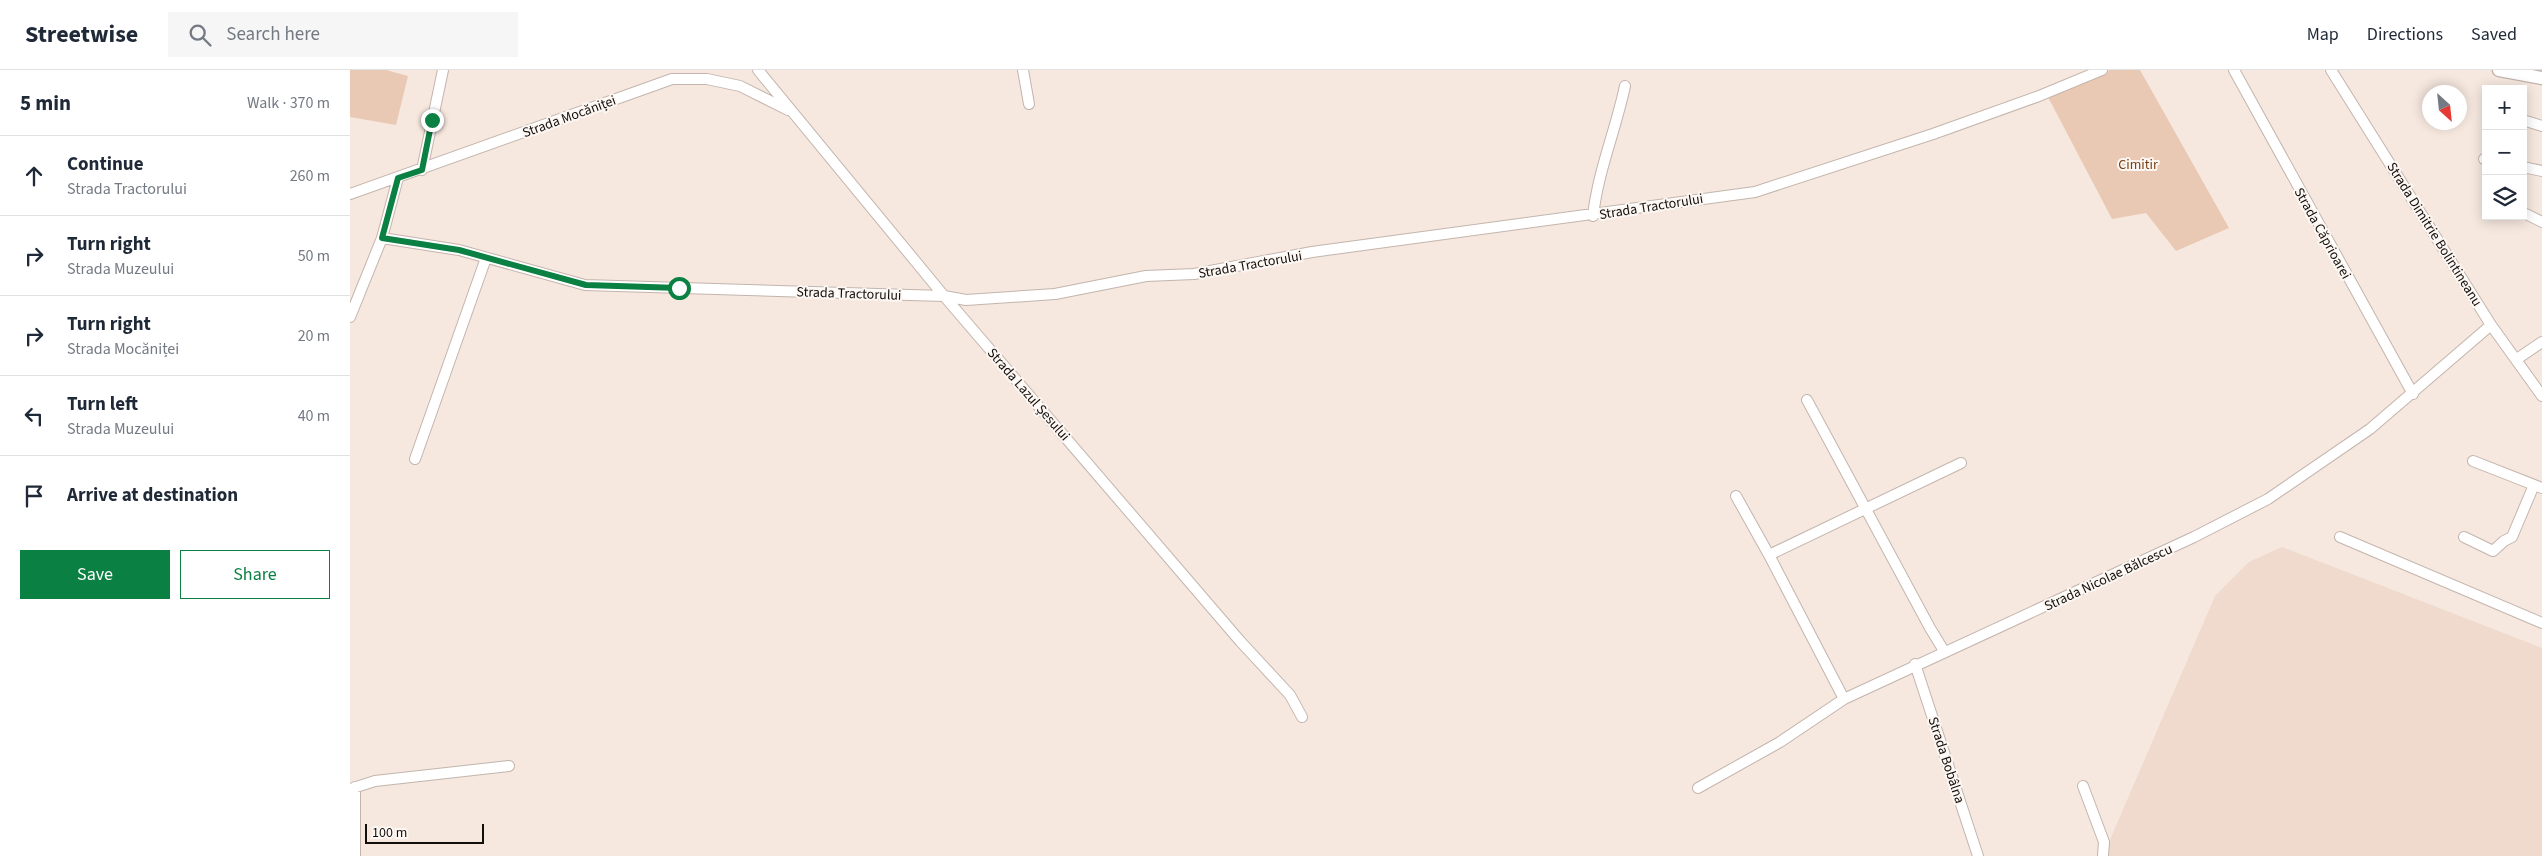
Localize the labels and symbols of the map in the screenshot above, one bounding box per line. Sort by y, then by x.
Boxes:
north arrow [2422,85,2467,130]
street label: Strada Mocăniței [520,91,619,143]
route end [421,109,444,132]
park label: Cimitir [2118,155,2158,175]
street label: Strada Dimitrie Bolintineanu [2382,159,2487,310]
street label: Strada Căprioarei [2289,184,2356,283]
street label: Strada Tractorului [1598,189,1705,225]
street label: Strada Tractorului [1197,246,1304,284]
route start [668,277,691,300]
street label: Strada Tractorului [796,282,902,306]
street label: Strada Lazul Șesului [982,344,1074,445]
street label: Strada Nicolae Bălcescu [2041,539,2176,616]
street label: Strada Bobâlna [1923,715,1969,806]
scale bar [365,821,484,844]

